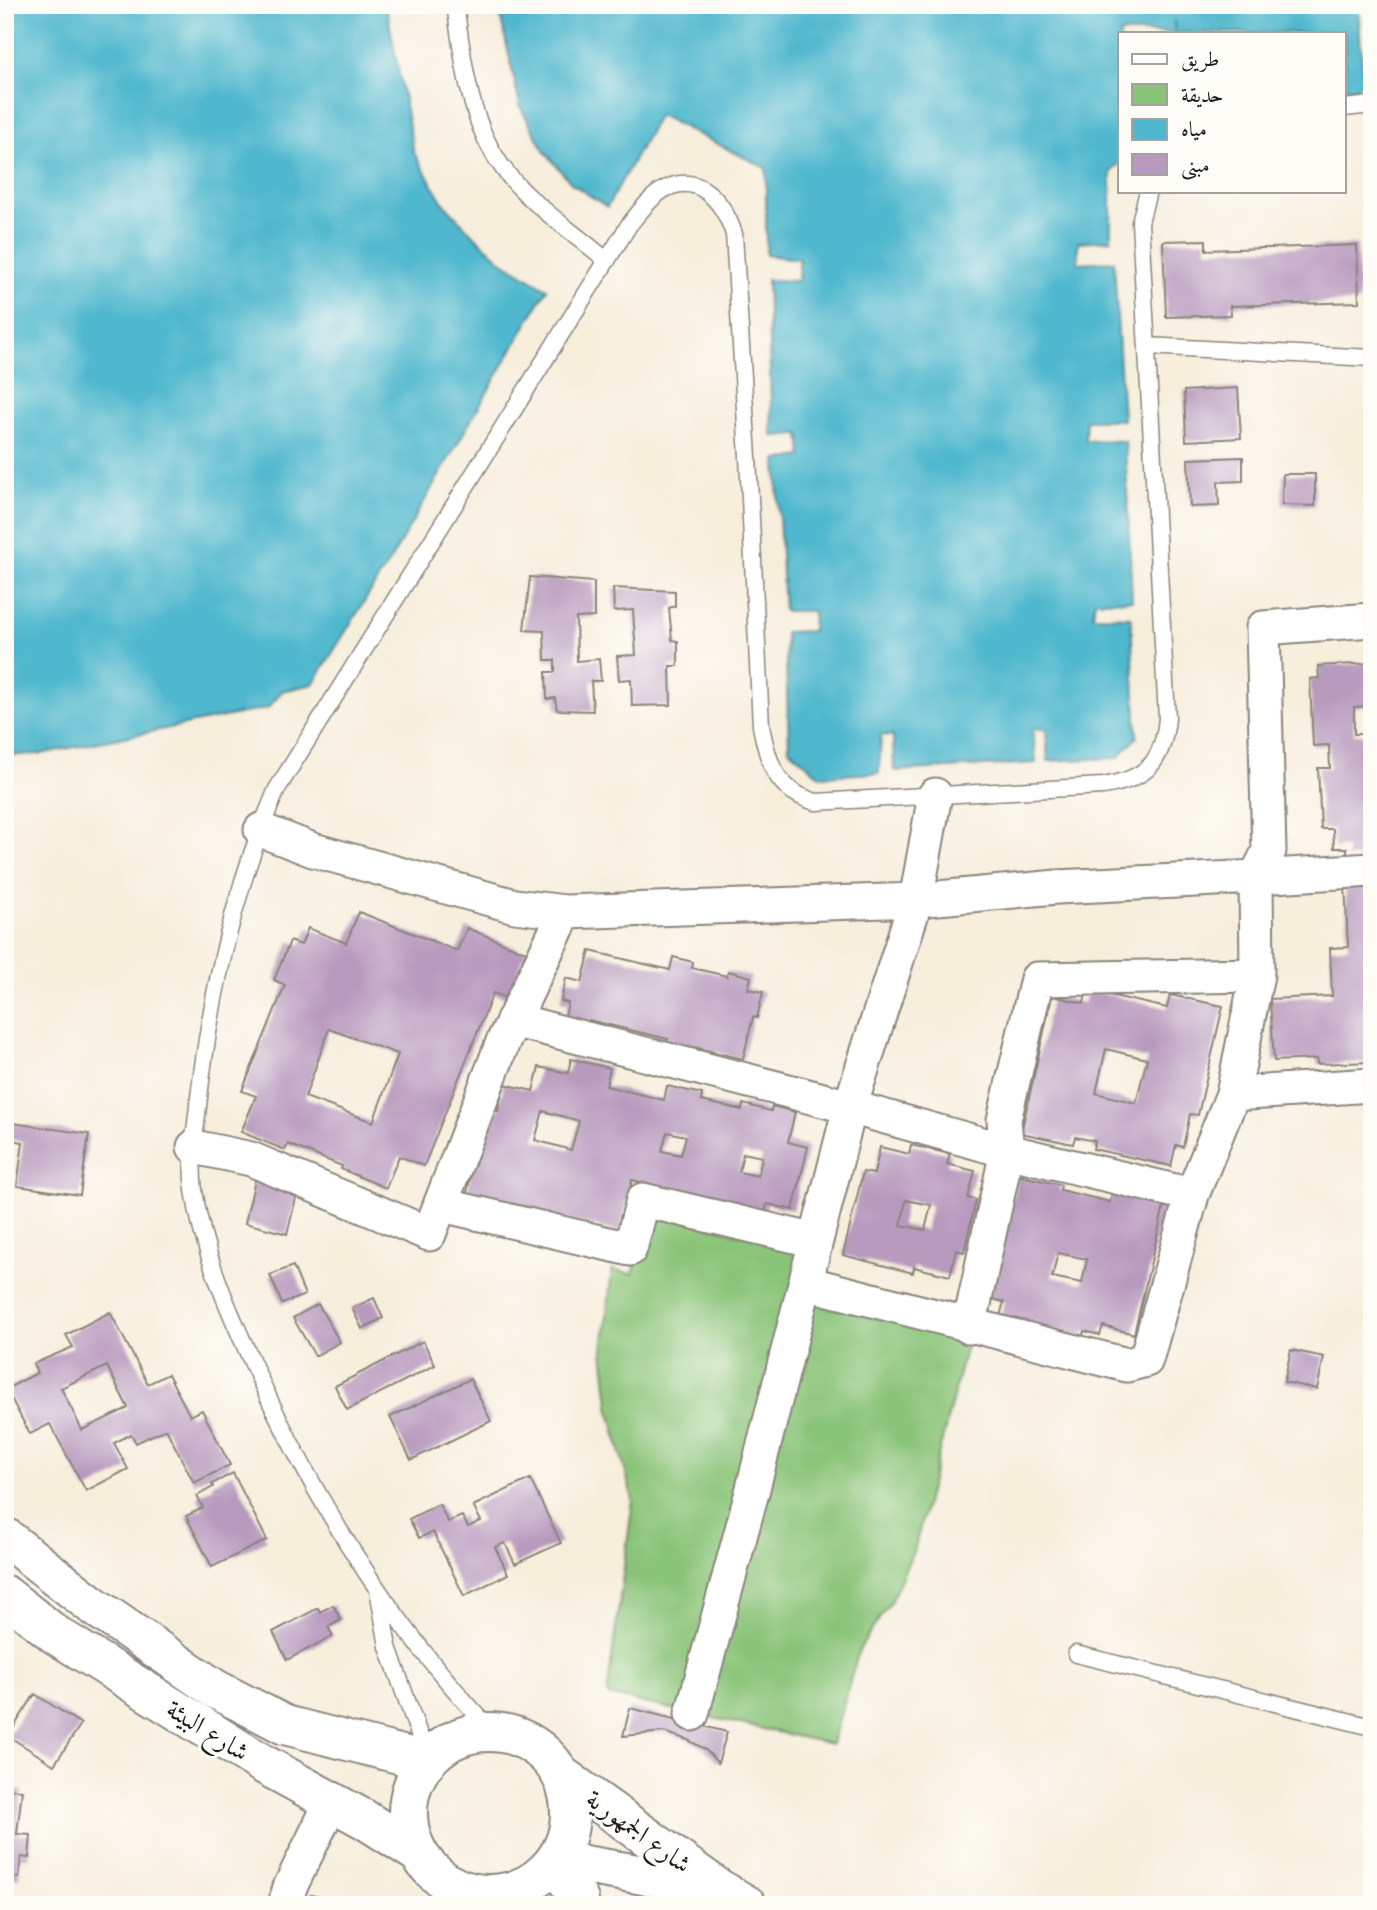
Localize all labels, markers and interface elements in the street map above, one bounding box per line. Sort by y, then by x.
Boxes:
legend [1118,32,1346,192]
text: طريق [1181,45,1219,74]
text: حديقة [1181,81,1224,110]
text: مياه [1181,115,1207,144]
text: مبنى [1181,151,1210,180]
street label: شارع البيئة [158,1691,256,1773]
street label: شارع الجمهورية [577,1781,698,1885]

